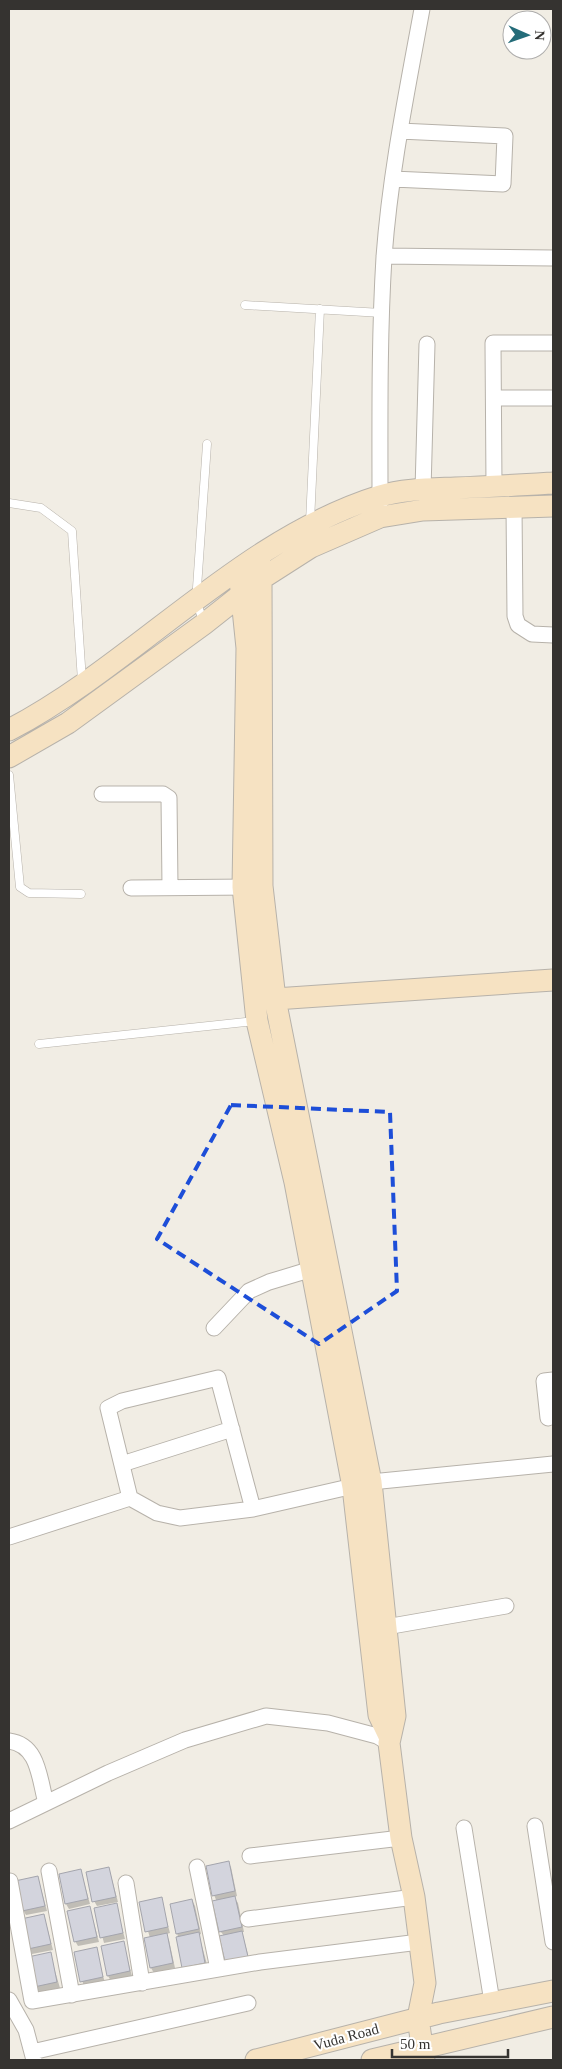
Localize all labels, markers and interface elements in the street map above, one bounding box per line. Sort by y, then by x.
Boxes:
north arrow [502,10,552,60]
text: N [532,30,547,41]
street label: Vuda Road [312,2020,381,2053]
scale bar [392,2026,508,2058]
text: 50 m [400,2036,431,2052]

